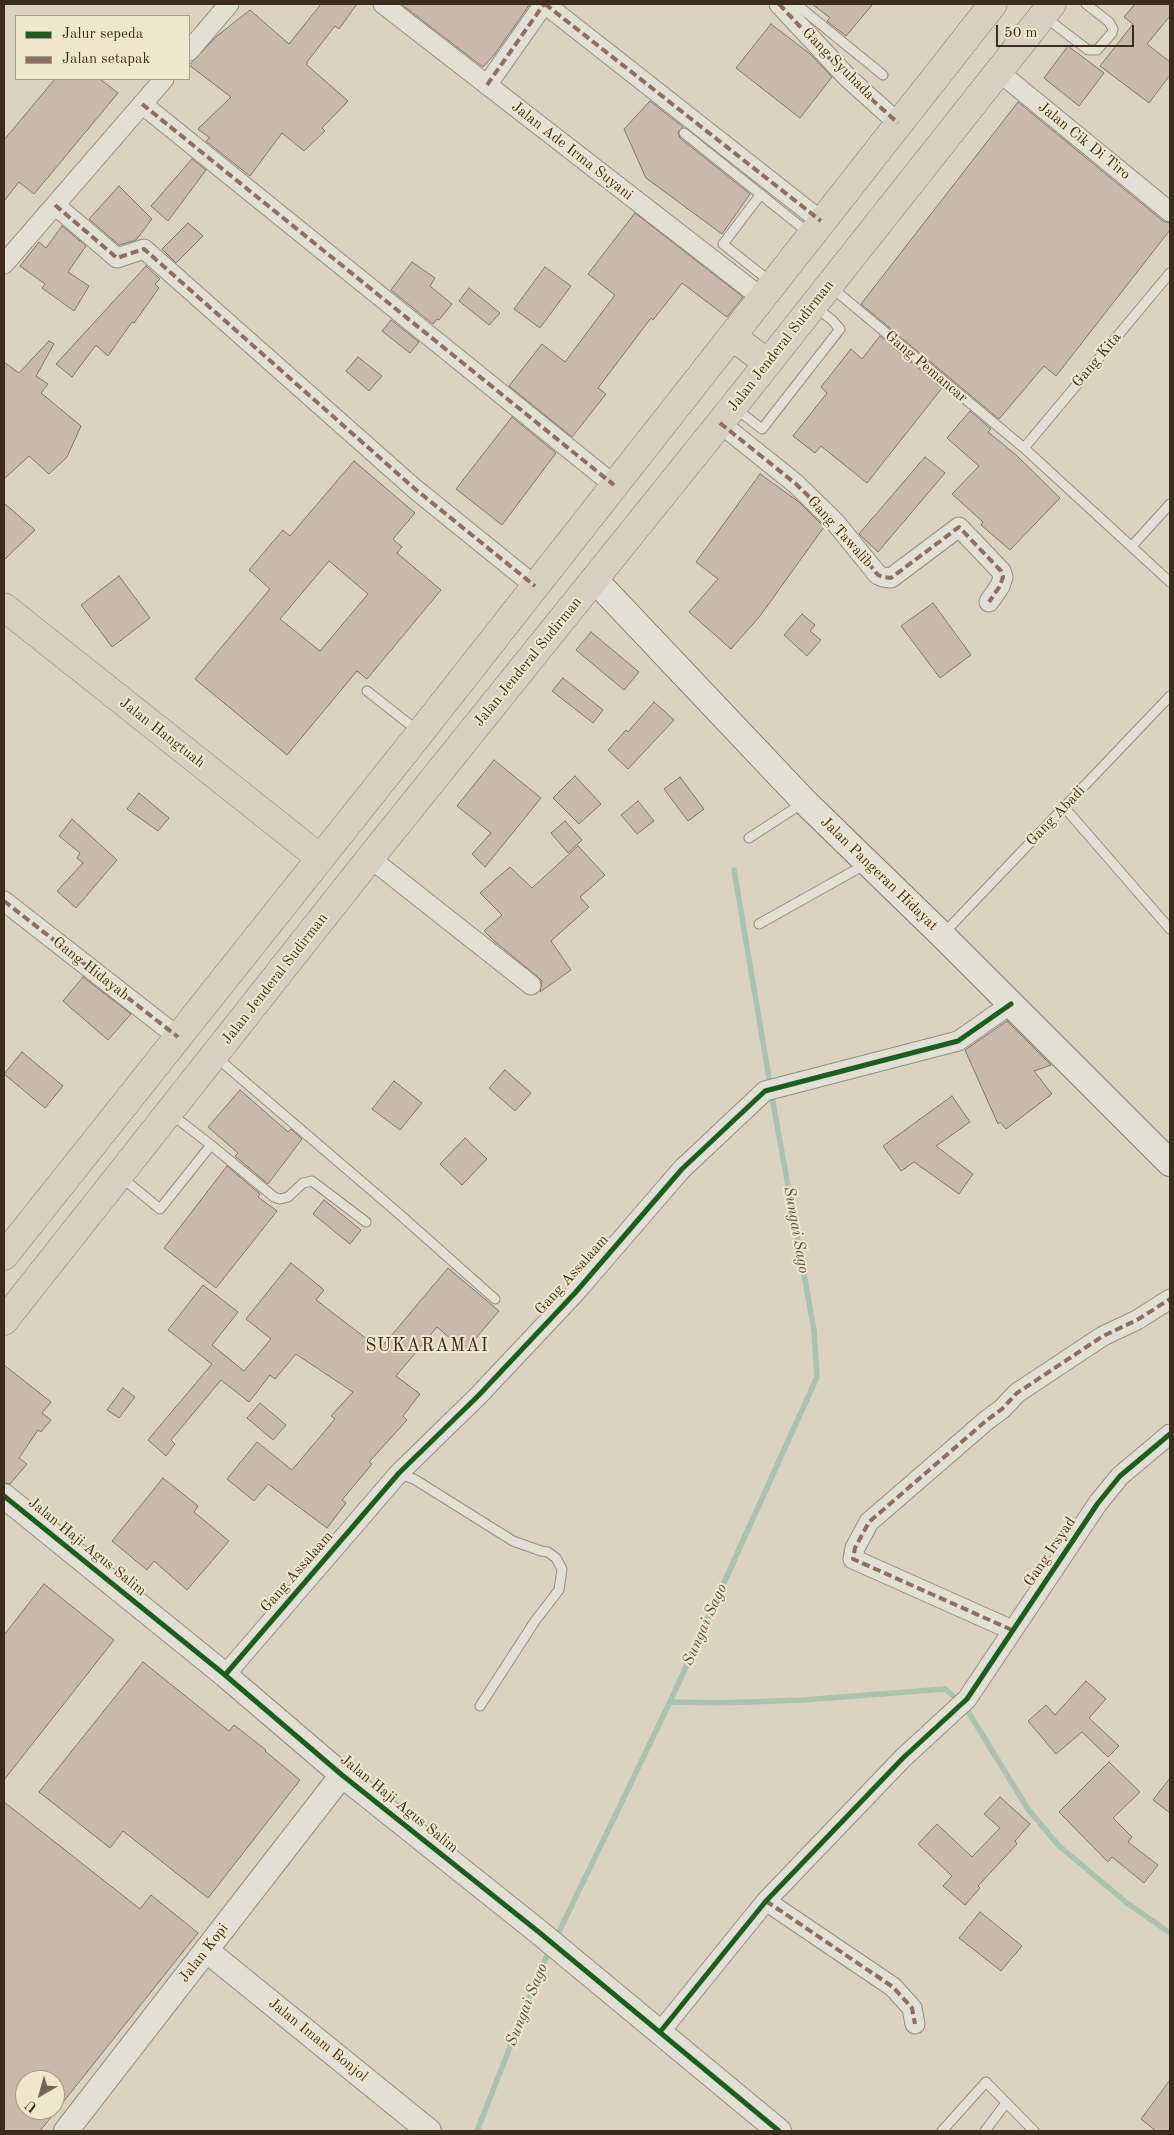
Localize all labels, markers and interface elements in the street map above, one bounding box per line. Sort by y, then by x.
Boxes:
legend [15,15,190,80]
scale bar [999,15,1136,47]
street label: Gang Syuhada [798,24,878,104]
text: 50 m [1004,26,1038,41]
text: Jalur sepeda [62,27,143,42]
text: Jalan setapak [62,52,150,67]
street label: Jalan Ade Irma Suyani [508,98,636,204]
street label: Jalan Cik Di Tiro [1034,98,1134,184]
street label: Jalan Jenderal Sudirman [724,277,838,415]
street label: Gang Pemancar [881,327,971,407]
street label: Gang Kita [1069,329,1125,391]
street label: Gang Tawalib [803,493,877,571]
street label: Jalan Jenderal Sudirman [470,594,586,730]
street label: Jalan Hangtuah [116,694,208,772]
street label: Gang Abadi [1023,782,1089,850]
street label: Jalan Pangeran Hidayat [817,813,941,935]
street label: Jalan Jenderal Sudirman [218,910,332,1048]
street label: Gang Hidayah [49,933,133,1005]
water label: Sungai Sago [779,1185,813,1275]
street label: Gang Assalaam [531,1231,613,1319]
district label: SUKARAMAI [364,1335,490,1357]
street label: Jalan Haji Agus Salim [24,1494,150,1600]
street label: Gang Irsyad [1020,1514,1080,1590]
street label: Gang Assalaam [257,1528,337,1616]
water label: Sungai Sago [678,1581,732,1669]
street label: Jalan Haji Agus Salim [336,1751,462,1857]
street label: Jalan Kopi [175,1920,233,1986]
water label: Sungai Sago [502,1961,552,2049]
street label: Jalan Imam Bonjol [265,1994,371,2086]
north arrow [15,2070,65,2120]
text: U [23,2097,40,2115]

